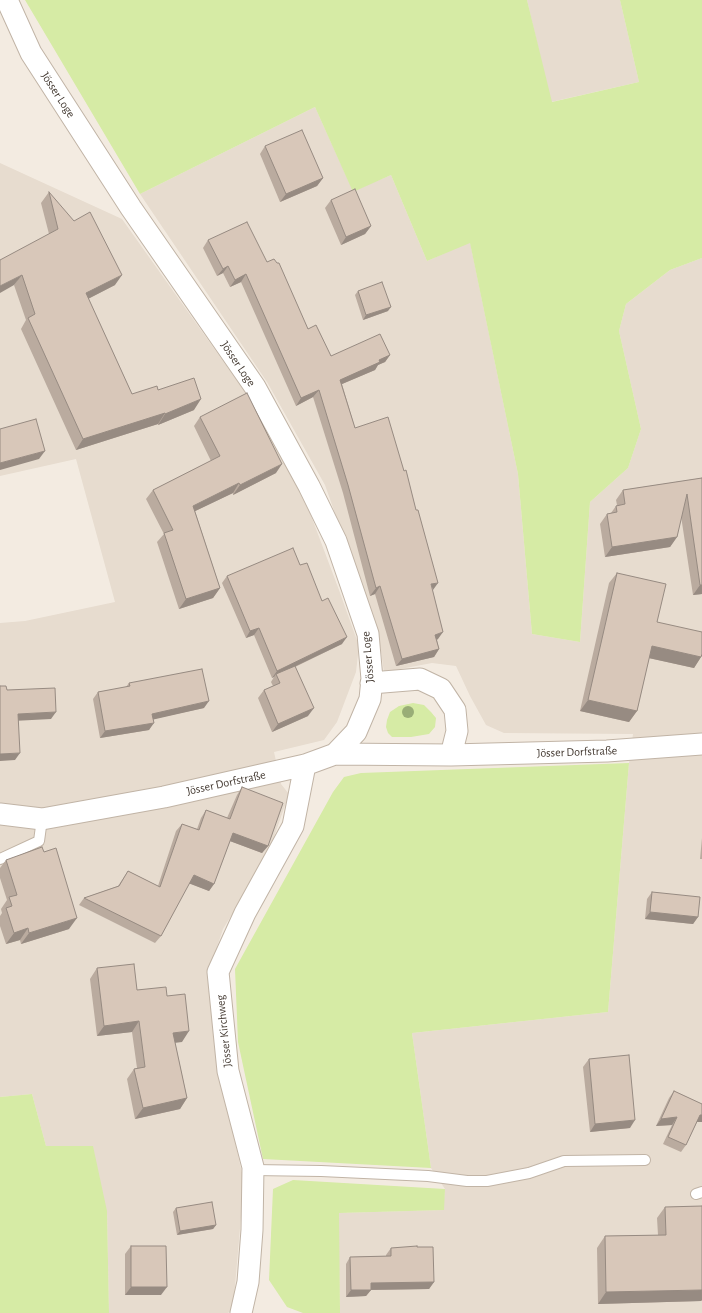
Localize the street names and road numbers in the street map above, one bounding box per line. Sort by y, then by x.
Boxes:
street label: Jösser Loge [38,69,78,121]
street label: Jösser Loge [218,339,258,389]
street label: Jösser Loge [359,631,377,683]
street label: Jösser Dorfstraße [537,743,617,761]
street label: Jösser Dorfstraße [185,768,267,798]
street label: Jösser Kirchweg [213,994,235,1068]

